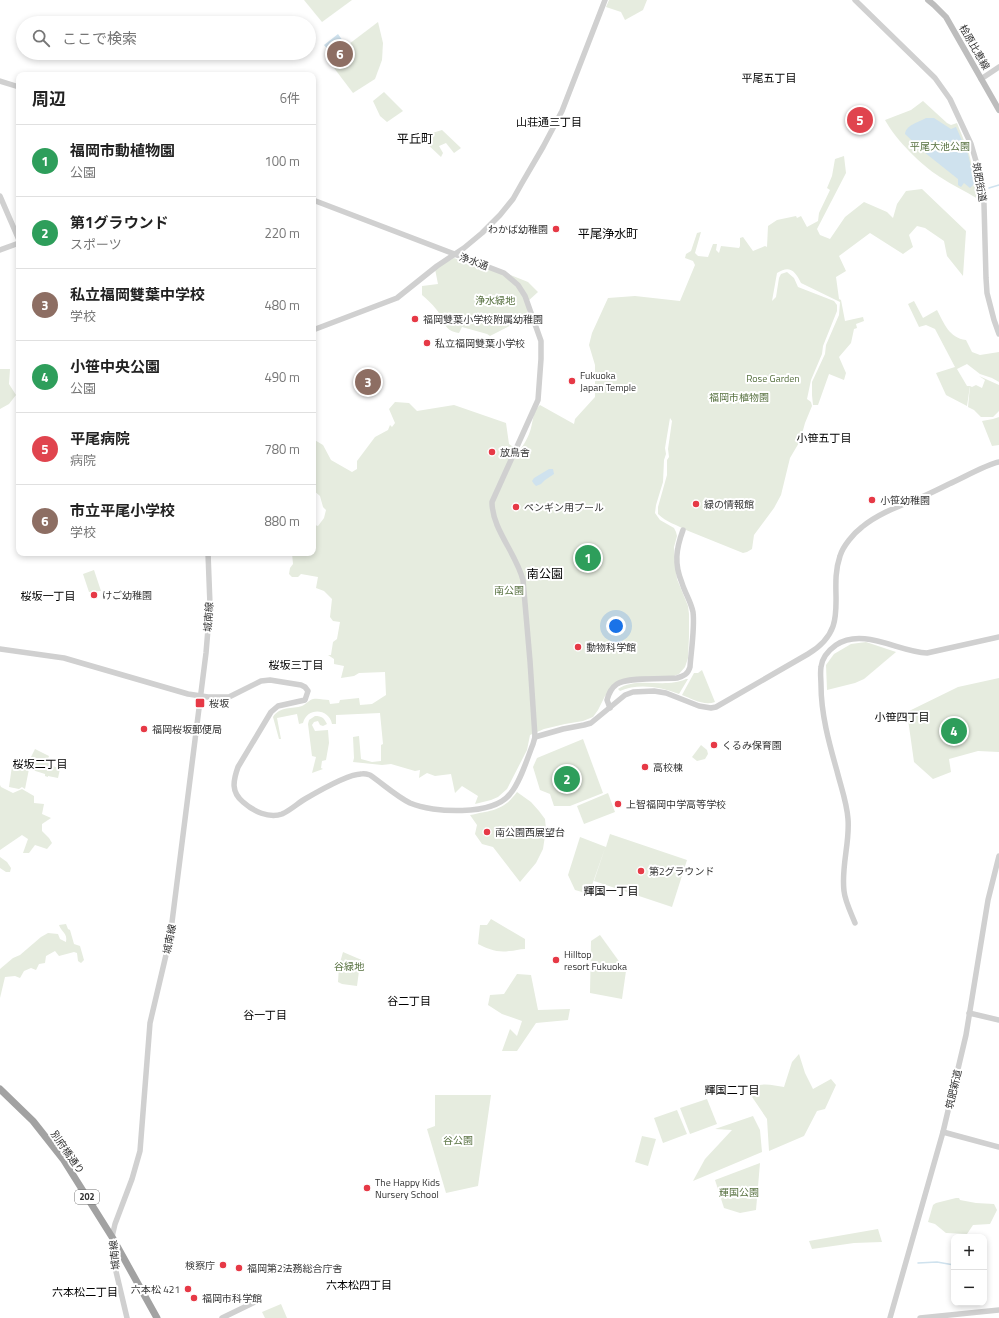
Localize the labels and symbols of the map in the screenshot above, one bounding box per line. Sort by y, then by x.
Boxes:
street label: 桧原比恵線 [956,22,994,73]
pin: 6 [327,39,353,69]
district label: 平尾五丁目 [742,70,797,86]
pin: 5 [847,105,873,135]
district label: 山荘通三丁目 [516,114,582,130]
district label: 平丘町 [397,129,433,148]
park label: 平尾大池公園 [910,139,970,154]
street label: 筑肥街道 [969,161,990,203]
place label: わかば幼稚園 [488,222,548,237]
marker: わかば幼稚園 [551,224,561,234]
district label: 平尾浄水町 [578,224,638,243]
street label: 浄水通 [457,249,490,274]
park label: 浄水緑地 [475,293,516,308]
place label: 福岡雙葉小学校附属幼稚園 [423,312,543,327]
marker: 福岡雙葉小学校附属幼稚園 [410,314,420,324]
place label: 私立福岡雙葉小学校 [435,336,525,351]
marker: 私立福岡雙葉小学校 [422,338,432,348]
pin: 3 [355,367,381,397]
place label: Fukuoka Japan Temple [580,368,636,395]
park label: Rose Garden [746,371,800,386]
marker: Fukuoka Japan Temple [567,376,577,386]
park label: 福岡市植物園 [709,390,769,405]
district label: 小笹五丁目 [797,430,852,446]
place label: 放鳥舎 [500,445,530,460]
marker: 放鳥舎 [487,447,497,457]
place label: 小笹幼稚園 [880,493,930,508]
marker: 小笹幼稚園 [867,495,877,505]
place label: 緑の情報館 [704,497,754,512]
marker: 緑の情報館 [691,499,701,509]
place label: ペンギン用プール [524,500,604,515]
marker: ペンギン用プール [511,502,521,512]
pin: 1 [575,543,601,573]
district label: 南公園 [527,564,563,583]
park label: 南公園 [494,583,524,598]
district label: 桜坂一丁目 [21,588,76,604]
place label: けご幼稚園 [102,588,152,603]
marker: けご幼稚園 [89,590,99,600]
street label: 城南線 [200,602,217,633]
your location [606,616,626,636]
place label: 動物科学館 [586,640,636,655]
marker: 動物科学館 [573,642,583,652]
district label: 桜坂三丁目 [269,657,324,673]
place label: 桜坂 [209,696,229,711]
marker: 桜坂 [194,697,206,709]
district label: 小笹四丁目 [875,709,930,725]
pin: 4 [941,716,967,746]
place label: 福岡桜坂郵便局 [152,722,222,737]
marker: 福岡桜坂郵便局 [139,724,149,734]
place label: くるみ保育園 [722,738,782,753]
marker: くるみ保育園 [709,740,719,750]
district label: 桜坂二丁目 [13,756,68,772]
place label: 高校棟 [653,760,683,775]
marker: 高校棟 [640,762,650,772]
pin: 2 [554,764,580,794]
place label: 上智福岡中学高等学校 [626,797,726,812]
marker: 上智福岡中学高等学校 [613,799,623,809]
place label: 南公園西展望台 [495,825,565,840]
marker: 南公園西展望台 [482,827,492,837]
place label: 第2グラウンド [649,864,715,879]
marker: 第2グラウンド [636,866,646,876]
district label: 輝国一丁目 [584,883,639,899]
street label: 城南線 [159,923,180,955]
place label: Hilltop resort Fukuoka [564,947,627,974]
marker: Hilltop resort Fukuoka [551,955,561,965]
park label: 谷緑地 [334,959,365,974]
district label: 谷二丁目 [387,993,431,1009]
district label: 谷一丁目 [243,1007,287,1023]
street label: 筑肥新道 [942,1068,965,1110]
district label: 輝国二丁目 [705,1082,760,1098]
street label: 別府橋通り [47,1128,88,1177]
park label: 谷公園 [443,1133,473,1148]
place label: The Happy Kids Nursery School [375,1175,440,1202]
marker: The Happy Kids Nursery School [362,1183,372,1193]
park label: 輝国公園 [719,1185,759,1200]
road number: 202 [75,1190,99,1204]
street label: 城南線 [106,1239,123,1271]
place label: 検察庁 [185,1258,215,1273]
marker: 検察庁 [218,1260,228,1270]
place label: 福岡第2法務総合庁舎 [247,1261,343,1276]
marker: 福岡第2法務総合庁舎 [234,1263,244,1273]
district label: 六本松四丁目 [326,1277,392,1293]
place label: 六本松 421 [131,1282,180,1297]
district label: 六本松二丁目 [52,1284,118,1300]
marker: 六本松 421 [183,1284,193,1294]
place label: 福岡市科学館 [202,1291,262,1306]
marker: 福岡市科学館 [189,1293,199,1303]

